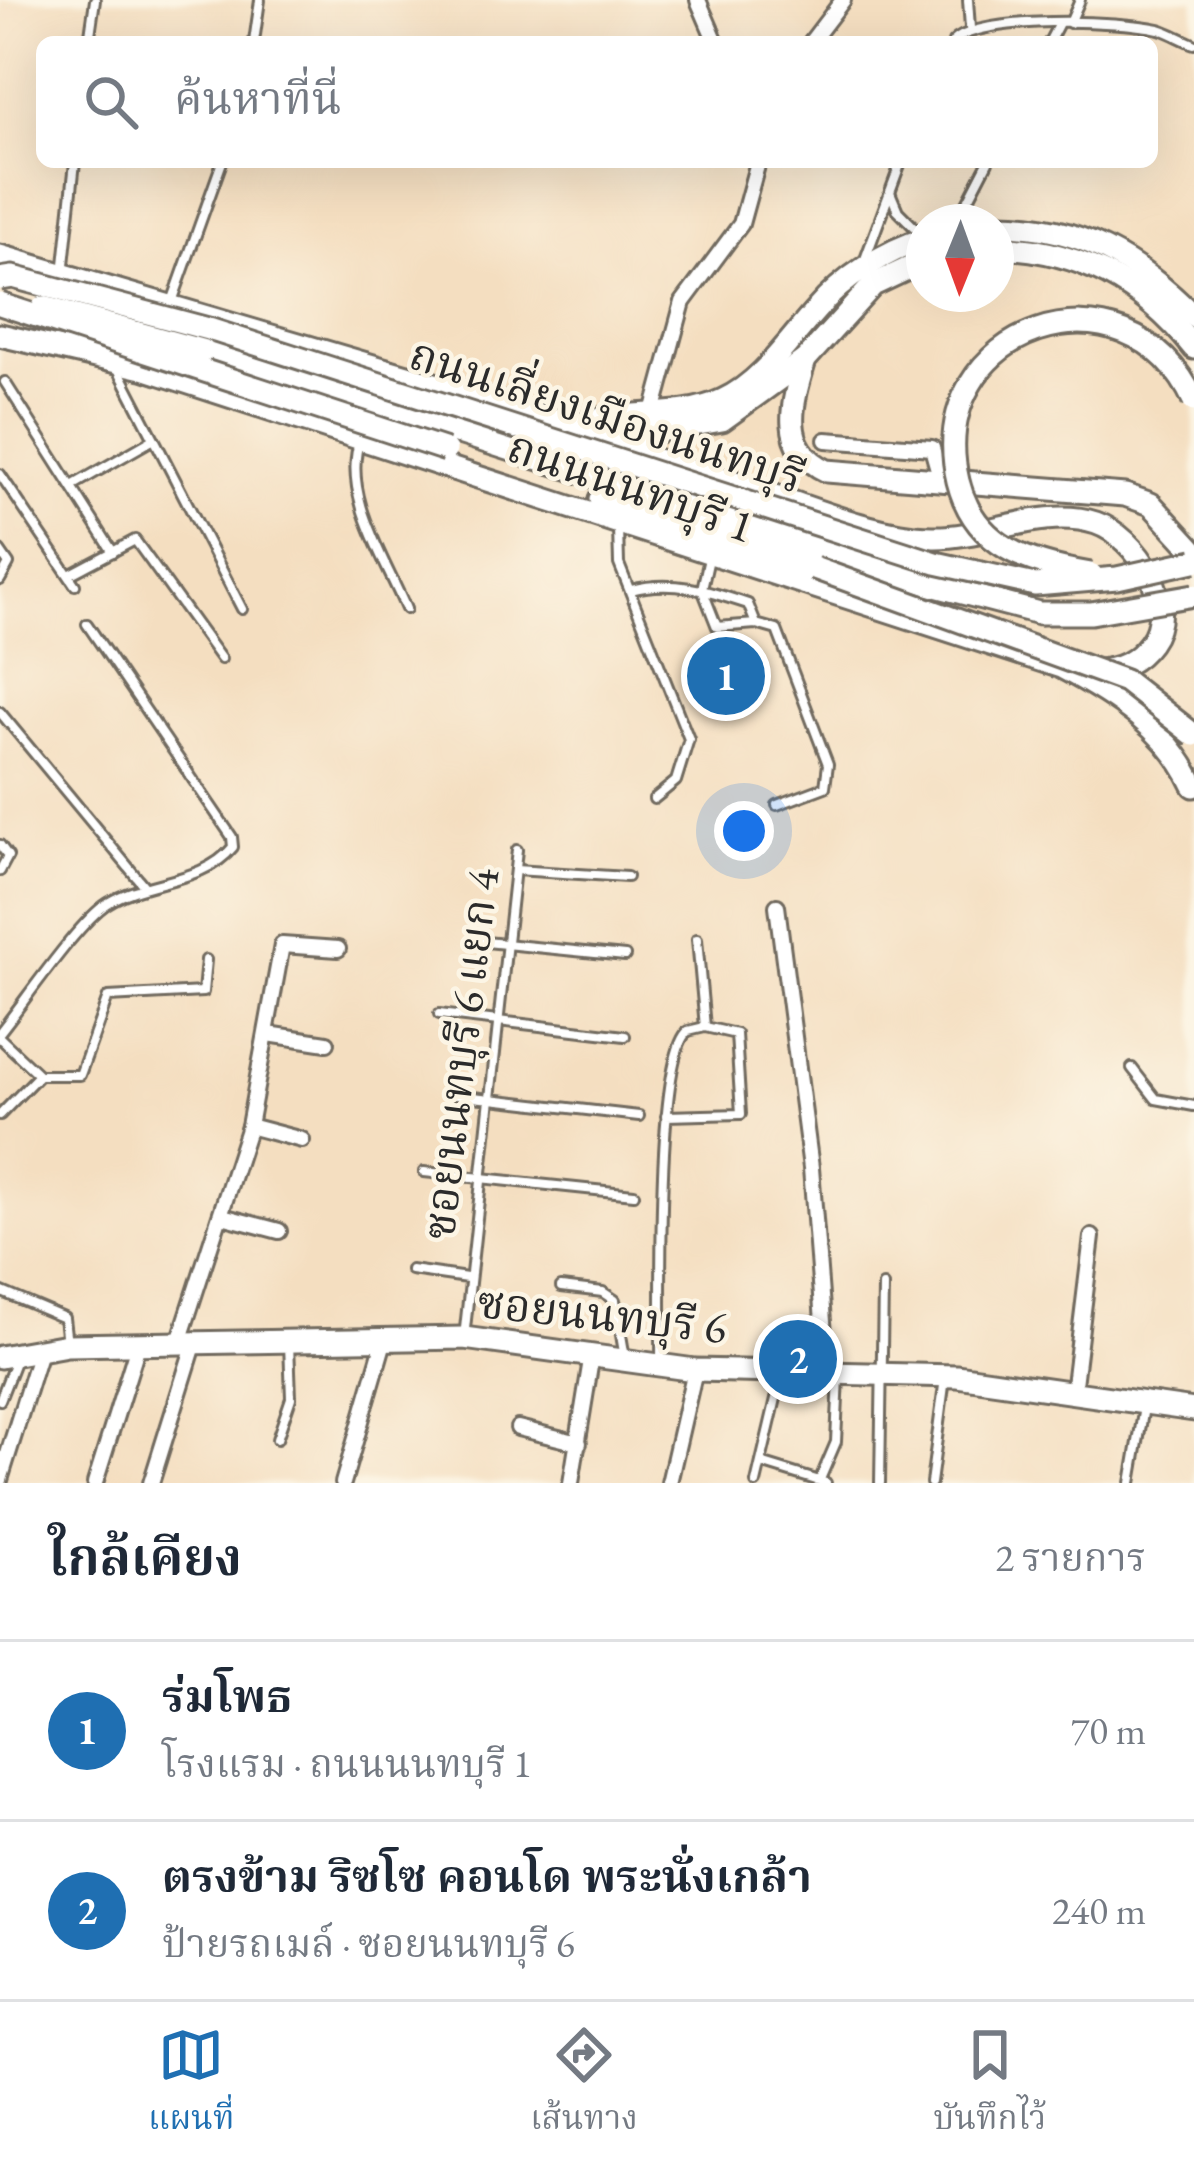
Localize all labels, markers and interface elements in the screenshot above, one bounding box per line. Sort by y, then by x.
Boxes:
search box [36,36,1158,168]
icon: search [78,69,144,135]
text: ค้นหาที่นี่ [174,69,342,127]
north arrow [906,204,1014,312]
street label: ถนนเลี่ยงเมืองนนทบุรี [402,321,812,506]
street label: ถนนนนทบุรี 1 [500,417,762,555]
pin: 1 [687,631,765,721]
your location [714,801,774,861]
street label: ซอยนนทบุรี 6 แยก 4 [408,865,512,1243]
street label: ซอยนนทบุรี 6 [475,1272,729,1356]
pin: 2 [759,1314,837,1404]
text: ใกล้เคียง [48,1524,242,1590]
text: 2 รายการ [995,1532,1146,1583]
text: ร่มโพธ [162,1667,292,1725]
text: 1 [77,1705,97,1756]
text: 70 m [1070,1705,1146,1756]
text: โรงแรม · ถนนนนทบุรี 1 [162,1738,532,1789]
text: ตรงข้าม ริซโซ คอนโด พระนั่งเกล้า [162,1847,812,1905]
text: 2 [77,1885,97,1936]
text: 240 m [1052,1885,1146,1936]
text: ป้ายรถเมล์ · ซอยนนทบุรี 6 [162,1918,575,1969]
tab: แผนที่ [148,2022,234,2147]
tab: เส้นทาง [530,2022,638,2147]
tab: บันทึกไว้ [934,2022,1046,2147]

